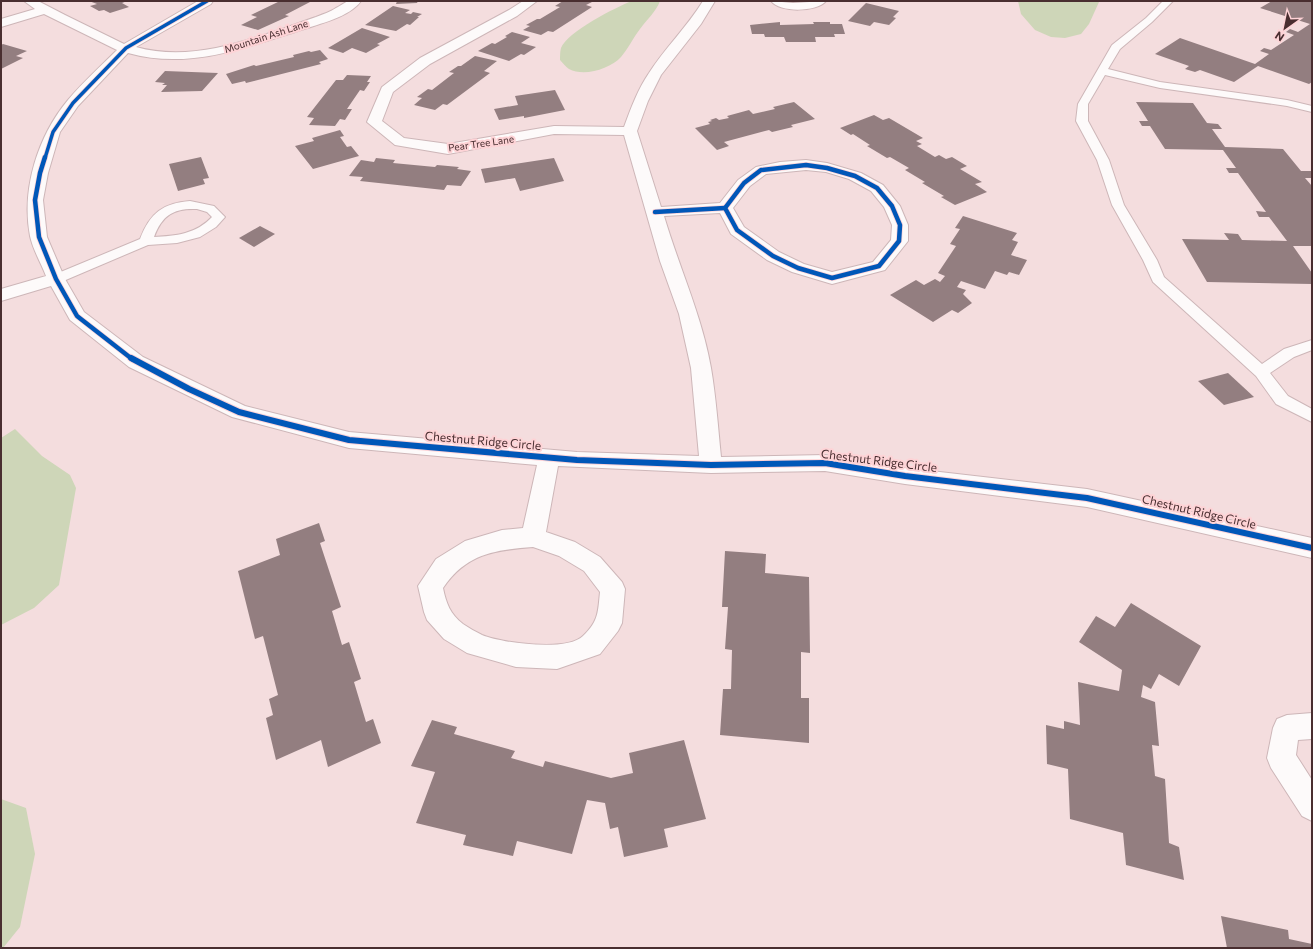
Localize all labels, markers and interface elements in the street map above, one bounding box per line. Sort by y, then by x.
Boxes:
north arrow [1265,8,1305,48]
street label: Mountain Ash Lane [223,17,309,55]
text: N [1272,29,1286,45]
street label: Pear Tree Lane [447,132,515,154]
street label: Chestnut Ridge Circle [424,428,542,452]
street label: Chestnut Ridge Circle [820,446,938,474]
street label: Chestnut Ridge Circle [1141,491,1258,531]

